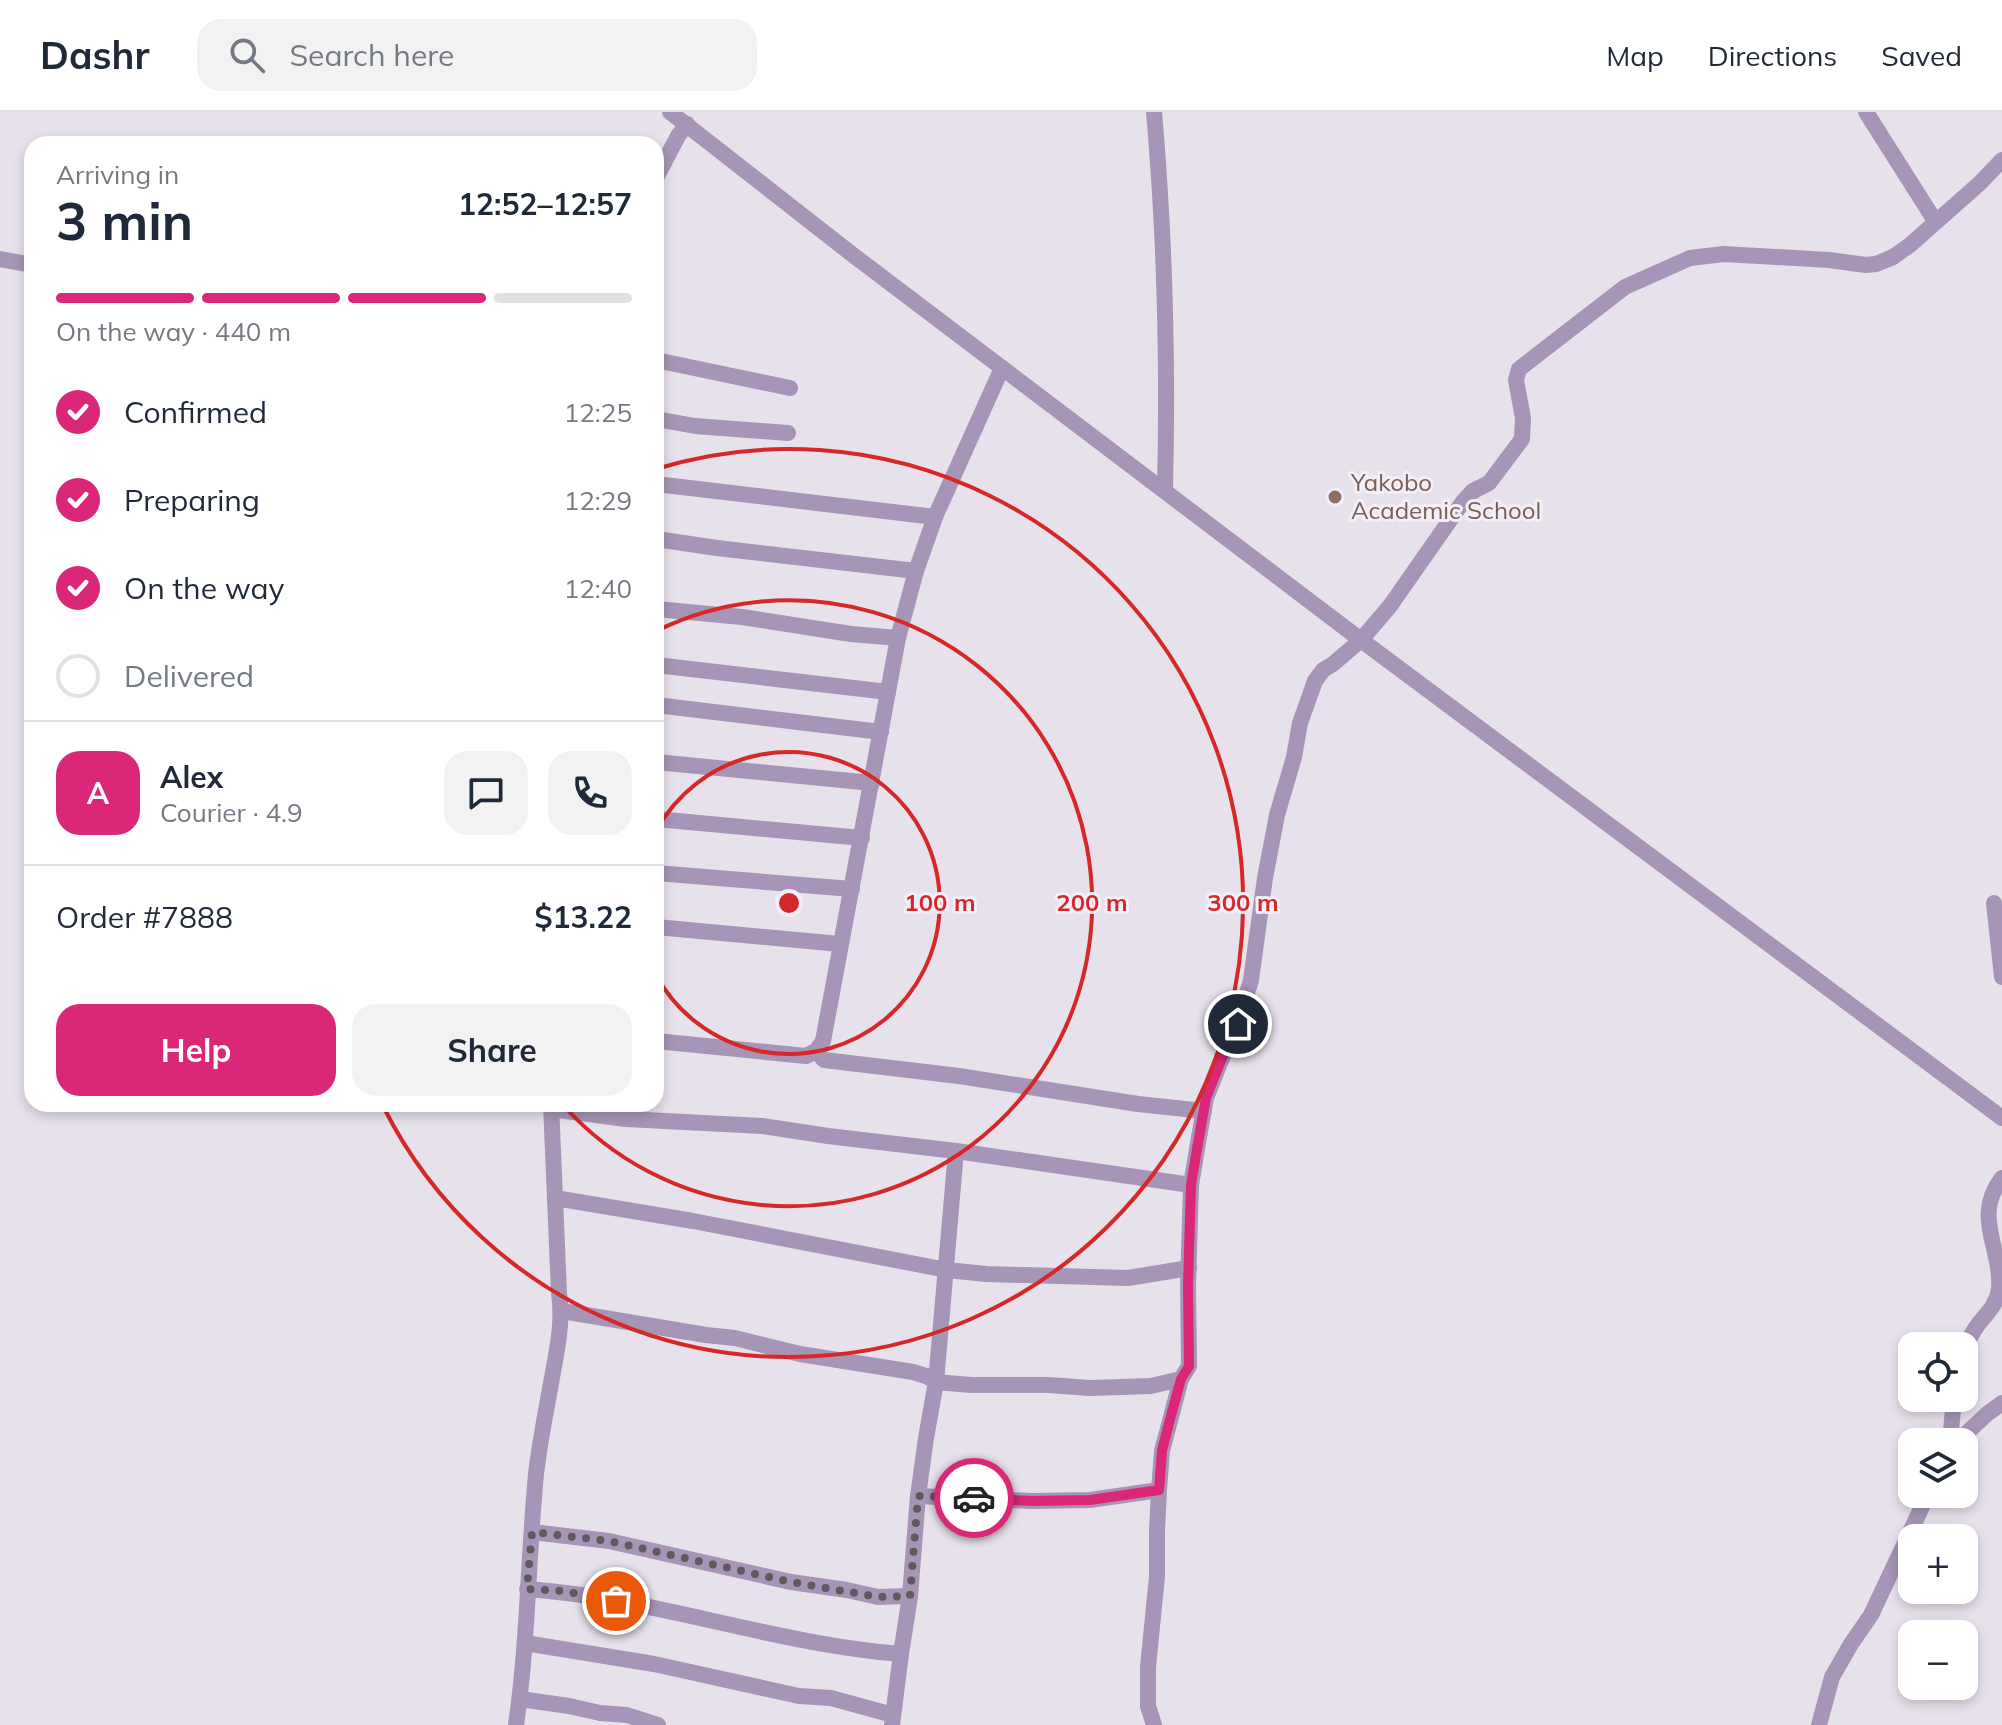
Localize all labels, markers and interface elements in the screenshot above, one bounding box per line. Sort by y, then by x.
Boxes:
search box [197,19,757,91]
text: Dashr [40,31,149,79]
icon: search [225,33,269,77]
text: Search here [289,36,454,74]
text: Map [1606,38,1664,73]
text: Directions [1708,38,1837,73]
text: Saved [1881,38,1962,73]
text: Arriving in [56,158,179,191]
text: 12:52–12:57 [458,185,632,223]
text: 3 min [56,188,193,253]
text: On the way · 440 m [56,315,291,348]
icon: check [56,390,100,434]
text: Confirmed [124,393,267,431]
text: 12:25 [564,396,632,429]
place label: Yakobo Academic School [1350,467,1541,525]
icon: check [56,478,100,522]
text: Preparing [124,481,260,519]
text: 12:29 [564,484,632,517]
marker: Yakobo Academic School [1326,488,1344,506]
icon: check [56,566,100,610]
text: On the way [124,569,284,607]
text: 12:40 [564,572,632,605]
text: Delivered [124,657,254,695]
button: chat [444,751,528,835]
button: phone [548,751,632,835]
text: Alex [160,758,223,796]
text: A [87,774,109,812]
text: Courier · 4.9 [160,796,303,829]
text: 100 m [904,887,976,917]
text: 200 m [1056,887,1128,917]
text: 300 m [1207,887,1279,917]
centre of rings [775,889,803,917]
text: Order #7888 [56,898,233,936]
text: $13.22 [535,898,632,936]
pin [1204,990,1272,1058]
icon: home [1216,1002,1260,1046]
button: Help [56,1004,336,1096]
button: Share [352,1004,632,1096]
map controls [1898,1332,1978,1700]
button: locate [1898,1332,1978,1412]
button: layers [1898,1428,1978,1508]
courier [934,1458,1014,1538]
icon: car [952,1476,996,1520]
button: + [1898,1524,1978,1604]
pin [582,1567,650,1635]
icon: bag [594,1579,638,1623]
button: − [1898,1620,1978,1700]

